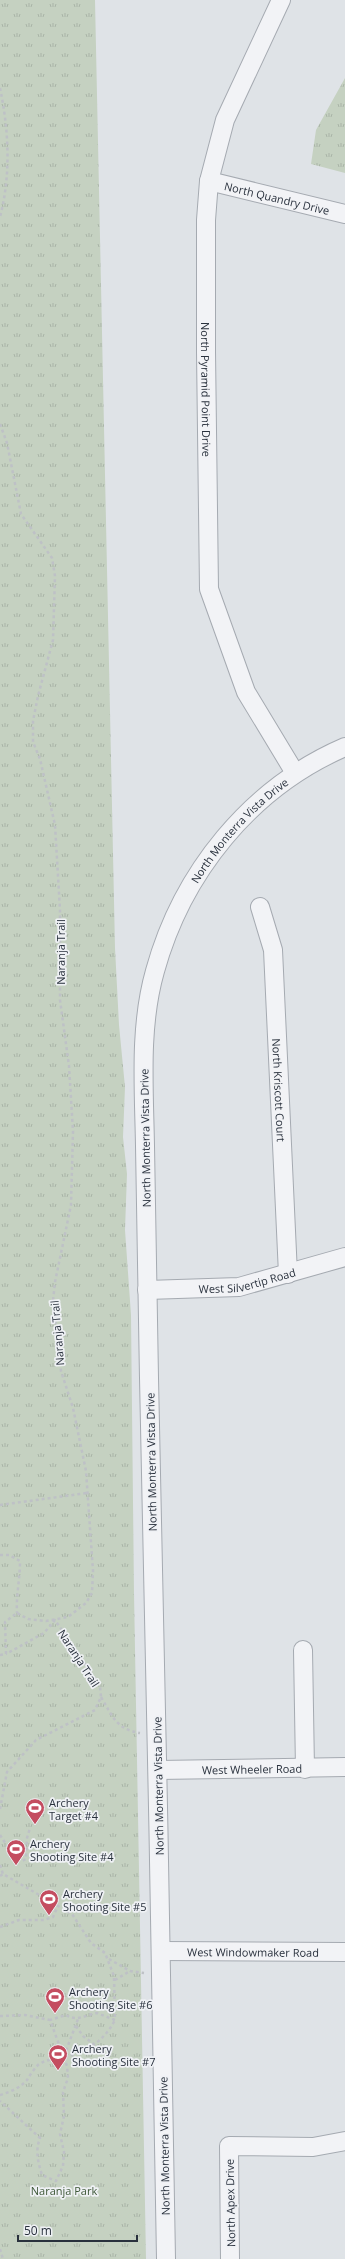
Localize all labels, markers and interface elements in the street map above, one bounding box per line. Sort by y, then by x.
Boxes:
street label: North Quandry Drive [223,178,331,217]
street label: North Pyramid Point Drive [199,322,215,457]
street label: North Monterra Vista Drive [187,774,291,886]
street label: Naranja Trail [53,919,68,985]
street label: North Kriscott Court [270,1038,289,1142]
street label: North Monterra Vista Drive [136,1069,154,1207]
street label: West Silvertip Road [198,1264,297,1296]
street label: Naranja Trail [47,1300,67,1366]
street label: North Monterra Vista Drive [142,1393,160,1531]
street label: Naranja Trail [55,1626,103,1690]
street label: North Monterra Vista Drive [149,1717,167,1855]
street label: West Wheeler Road [202,1760,302,1777]
place label: Archery Target #4 [49,1795,99,1823]
sports icon: Archery Target #4 [24,1797,46,1825]
place label: Archery Shooting Site #4 [30,1836,114,1864]
sports icon: Archery Shooting Site #4 [5,1838,27,1866]
place label: Archery Shooting Site #5 [63,1886,146,1914]
sports icon: Archery Shooting Site #5 [38,1888,60,1916]
street label: West Windowmaker Road [187,1944,319,1959]
place label: Archery Shooting Site #6 [69,1984,152,2012]
sports icon: Archery Shooting Site #6 [44,1986,66,2014]
place label: Archery Shooting Site #7 [72,2041,155,2069]
sports icon: Archery Shooting Site #7 [47,2043,69,2071]
street label: North Monterra Vista Drive [155,2077,173,2215]
street label: North Apex Drive [222,2159,238,2247]
park label: Naranja Park [31,2183,97,2198]
scale bar [18,2217,137,2243]
text: 50 m [24,2222,52,2239]

